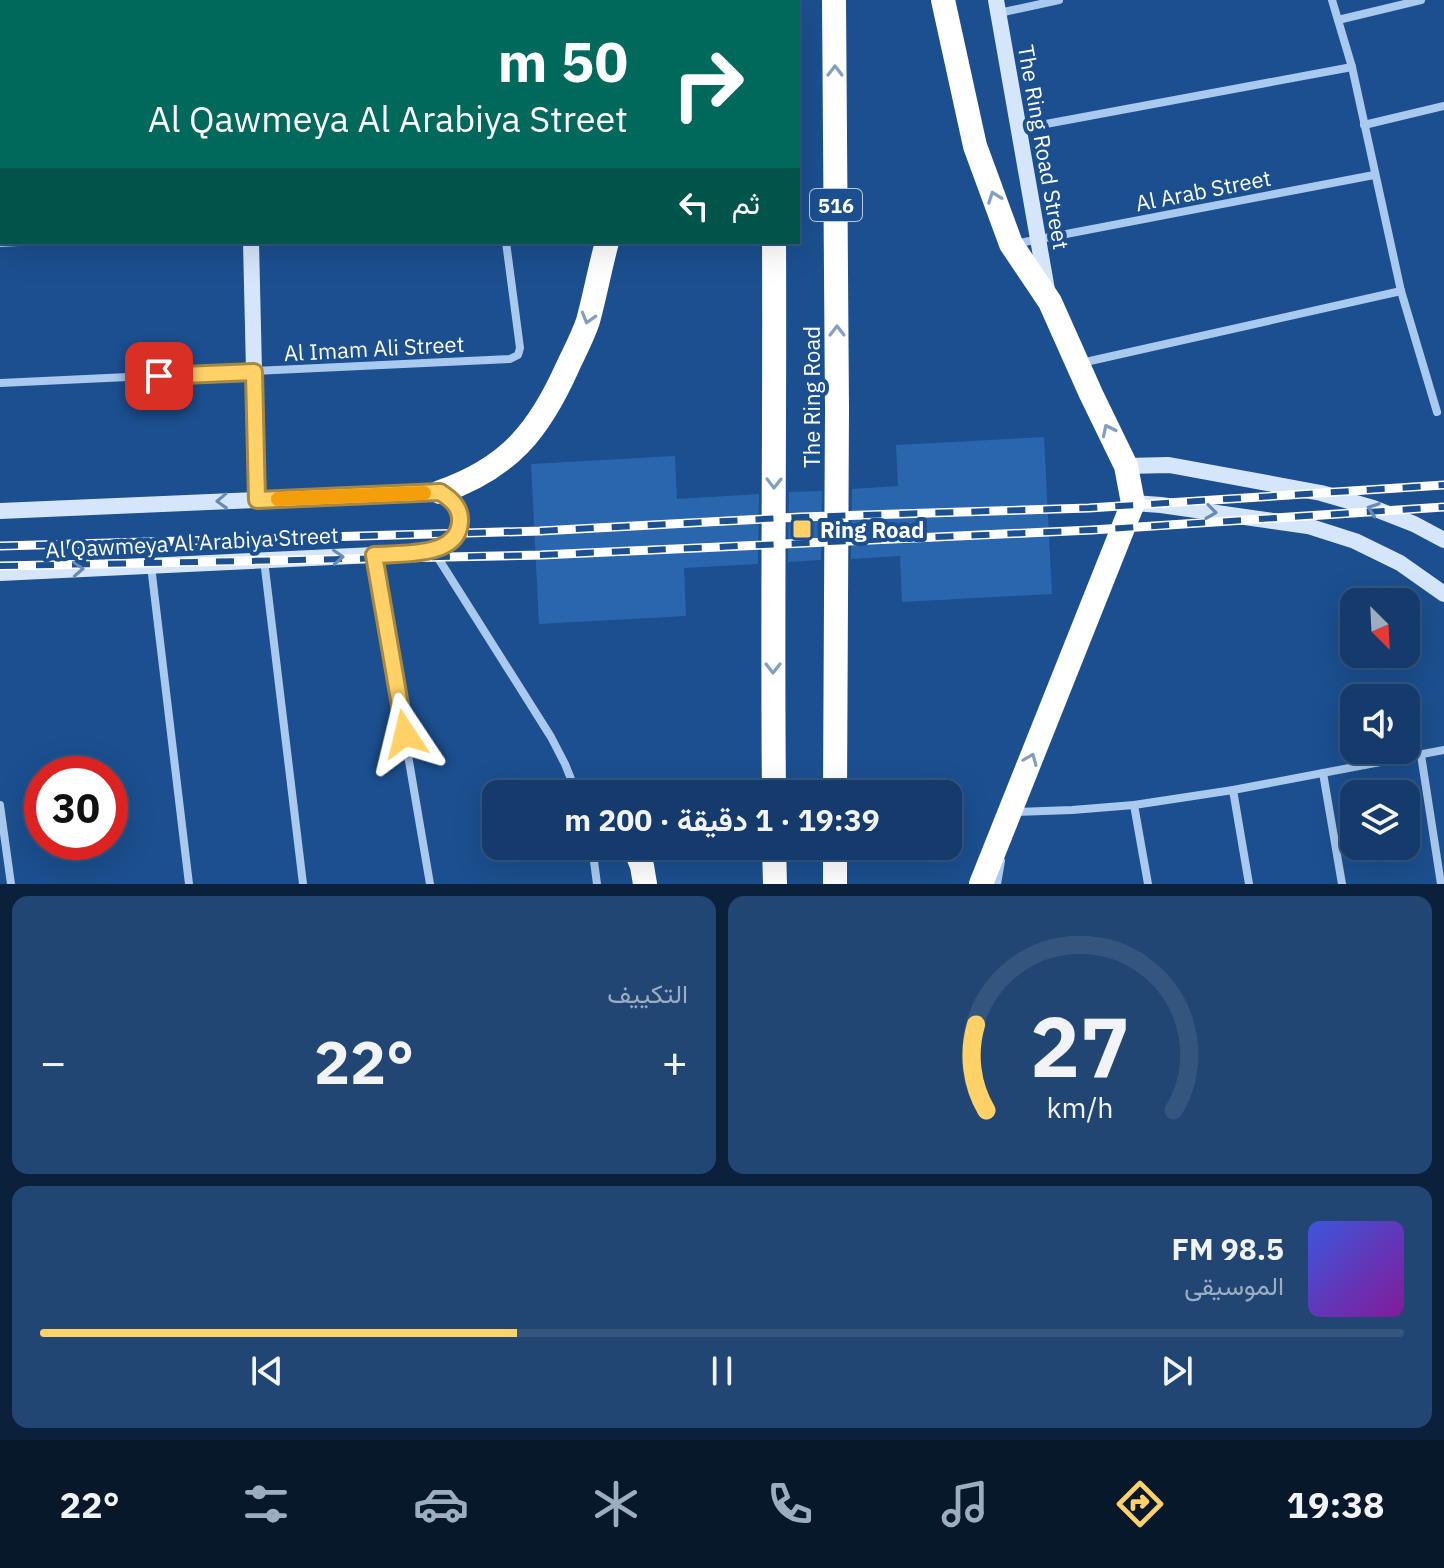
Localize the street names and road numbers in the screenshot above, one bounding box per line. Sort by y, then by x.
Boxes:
street label: The Ring Road Street [1012,42,1076,252]
street label: Al Arab Street [1133,163,1273,217]
road number: 516 [810,189,862,221]
street label: The Ring Road [797,326,826,468]
street label: Al Imam Ali Street [283,329,465,367]
street label: Al Qawmeya Al Arabiya Street [45,520,339,564]

